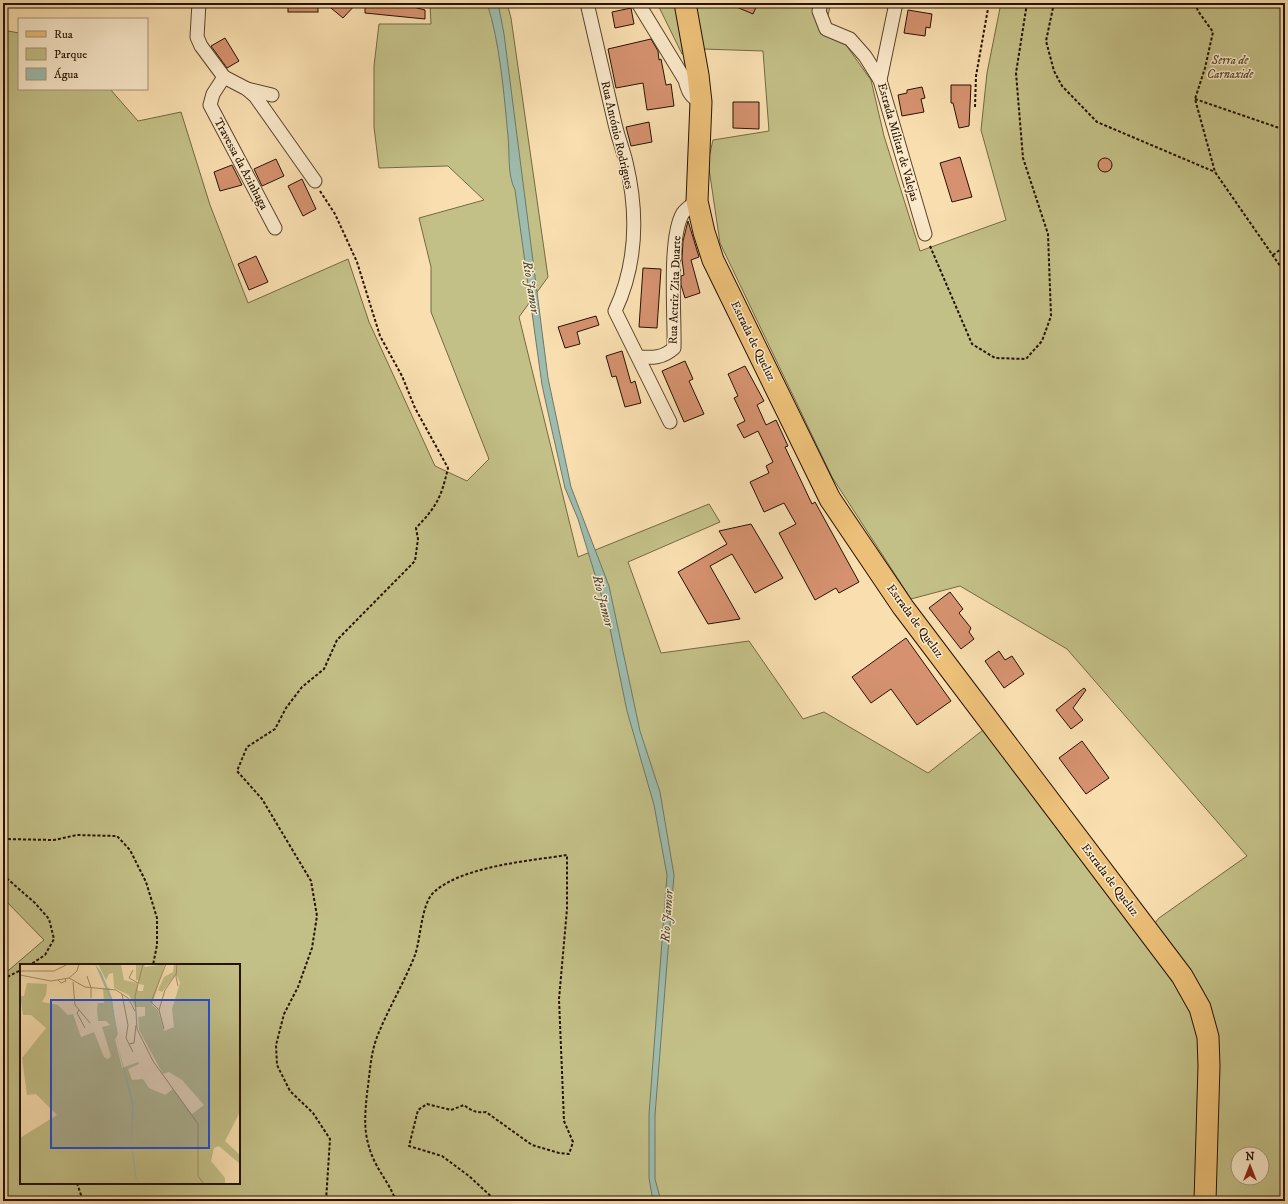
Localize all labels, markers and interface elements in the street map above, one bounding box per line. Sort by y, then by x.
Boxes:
legend [18,18,148,90]
text: Rua [54,27,74,42]
text: Parque [54,47,87,62]
park label: Serra de Carnaxide [1207,53,1254,82]
text: Água [54,67,79,82]
street label: Rua António Rodrigues [597,79,637,191]
street label: Estrada Militar de Valejas [874,81,922,203]
street label: Travessa da Azinhaga [211,116,272,213]
street label: Rua Actriz Zita Duarte [666,235,684,345]
water label: Rio Jamor [519,259,543,316]
street label: Estrada de Queluz [727,298,779,384]
water label: Rio Jamor [589,572,618,630]
street label: Estrada de Queluz [883,581,947,661]
street label: Estrada de Queluz [1078,841,1142,919]
water label: Rio Jamor [657,888,677,944]
inset map [20,964,240,1184]
north arrow [1230,1146,1270,1186]
text: N [1245,1150,1255,1164]

